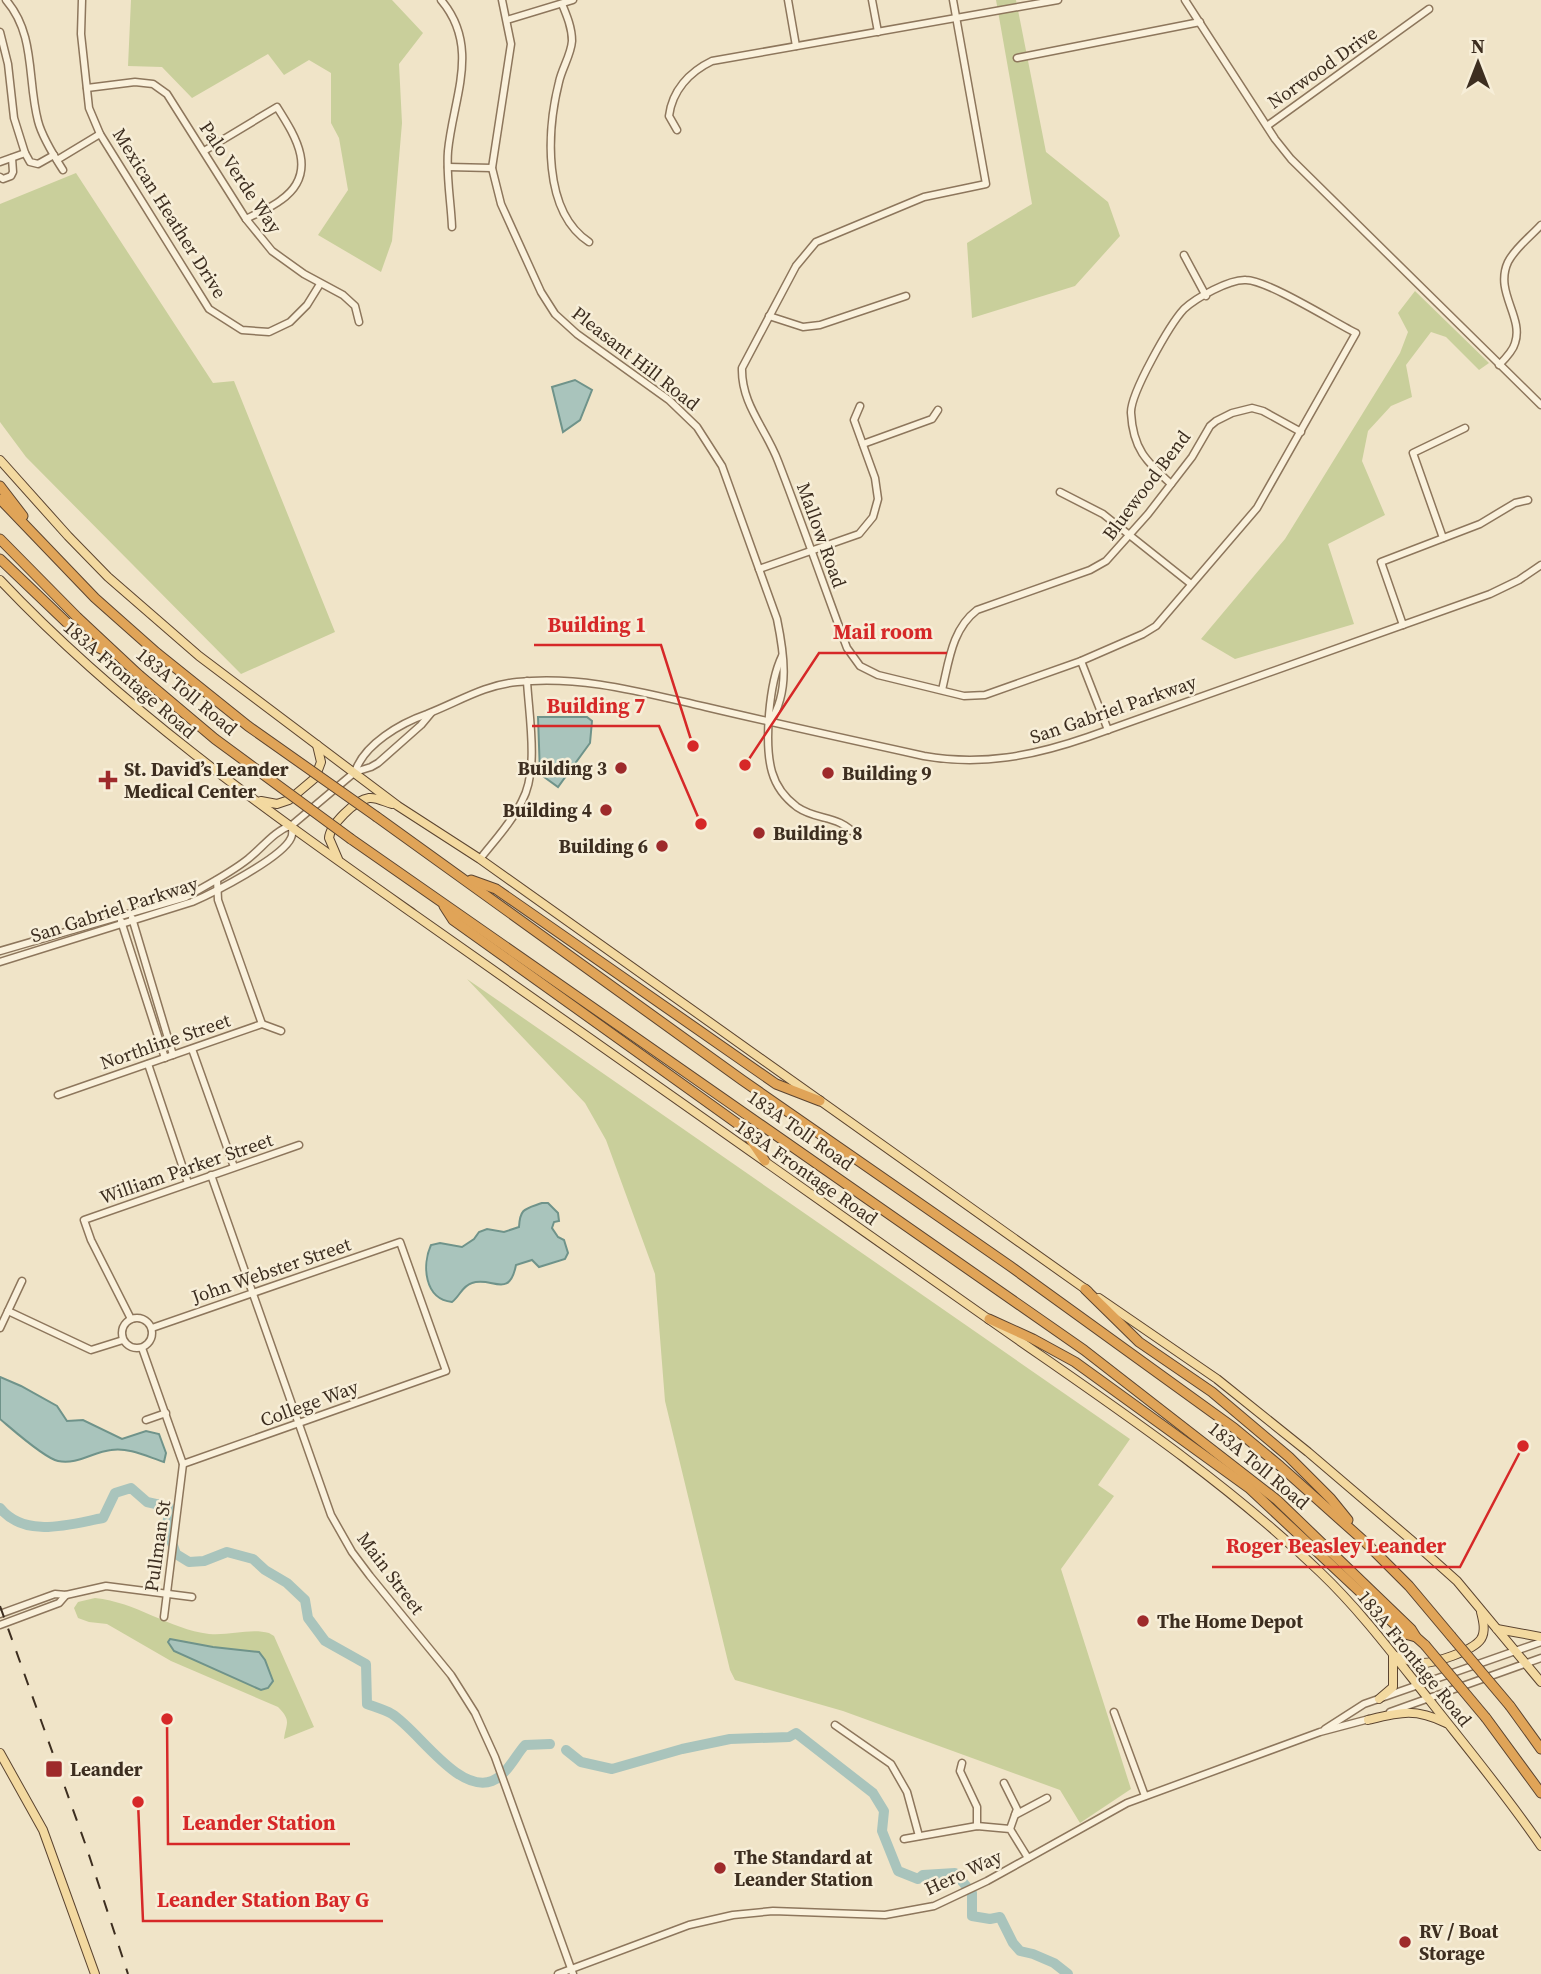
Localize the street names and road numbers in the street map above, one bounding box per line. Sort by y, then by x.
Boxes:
street label: Norwood Drive [1262,20,1382,114]
street label: Palo Verde Way [194,116,288,238]
street label: Mexican Heather Drive [107,123,233,303]
street label: Pleasant Hill Road [567,300,705,416]
street label: Bluewood Bend [1096,424,1196,545]
street label: Mallow Road [791,479,853,591]
street label: 183A Frontage Road [58,614,202,744]
street label: 183A Toll Road [131,641,243,741]
street label: San Gabriel Parkway [1026,668,1200,750]
street label: San Gabriel Parkway [27,870,201,948]
street label: Northline Street [96,1006,234,1075]
street label: 183A Toll Road [743,1084,860,1176]
street label: 183A Frontage Road [731,1113,884,1231]
street label: William Parker Street [96,1126,277,1210]
street label: John Webster Street [187,1230,355,1310]
street label: College Way [256,1373,362,1433]
street label: 183A Toll Road [1203,1415,1315,1515]
street label: Pullman St [138,1498,176,1593]
street label: Main Street [351,1526,431,1620]
street label: 183A Frontage Road [1352,1584,1478,1732]
street label: Hero Way [920,1843,1006,1901]

